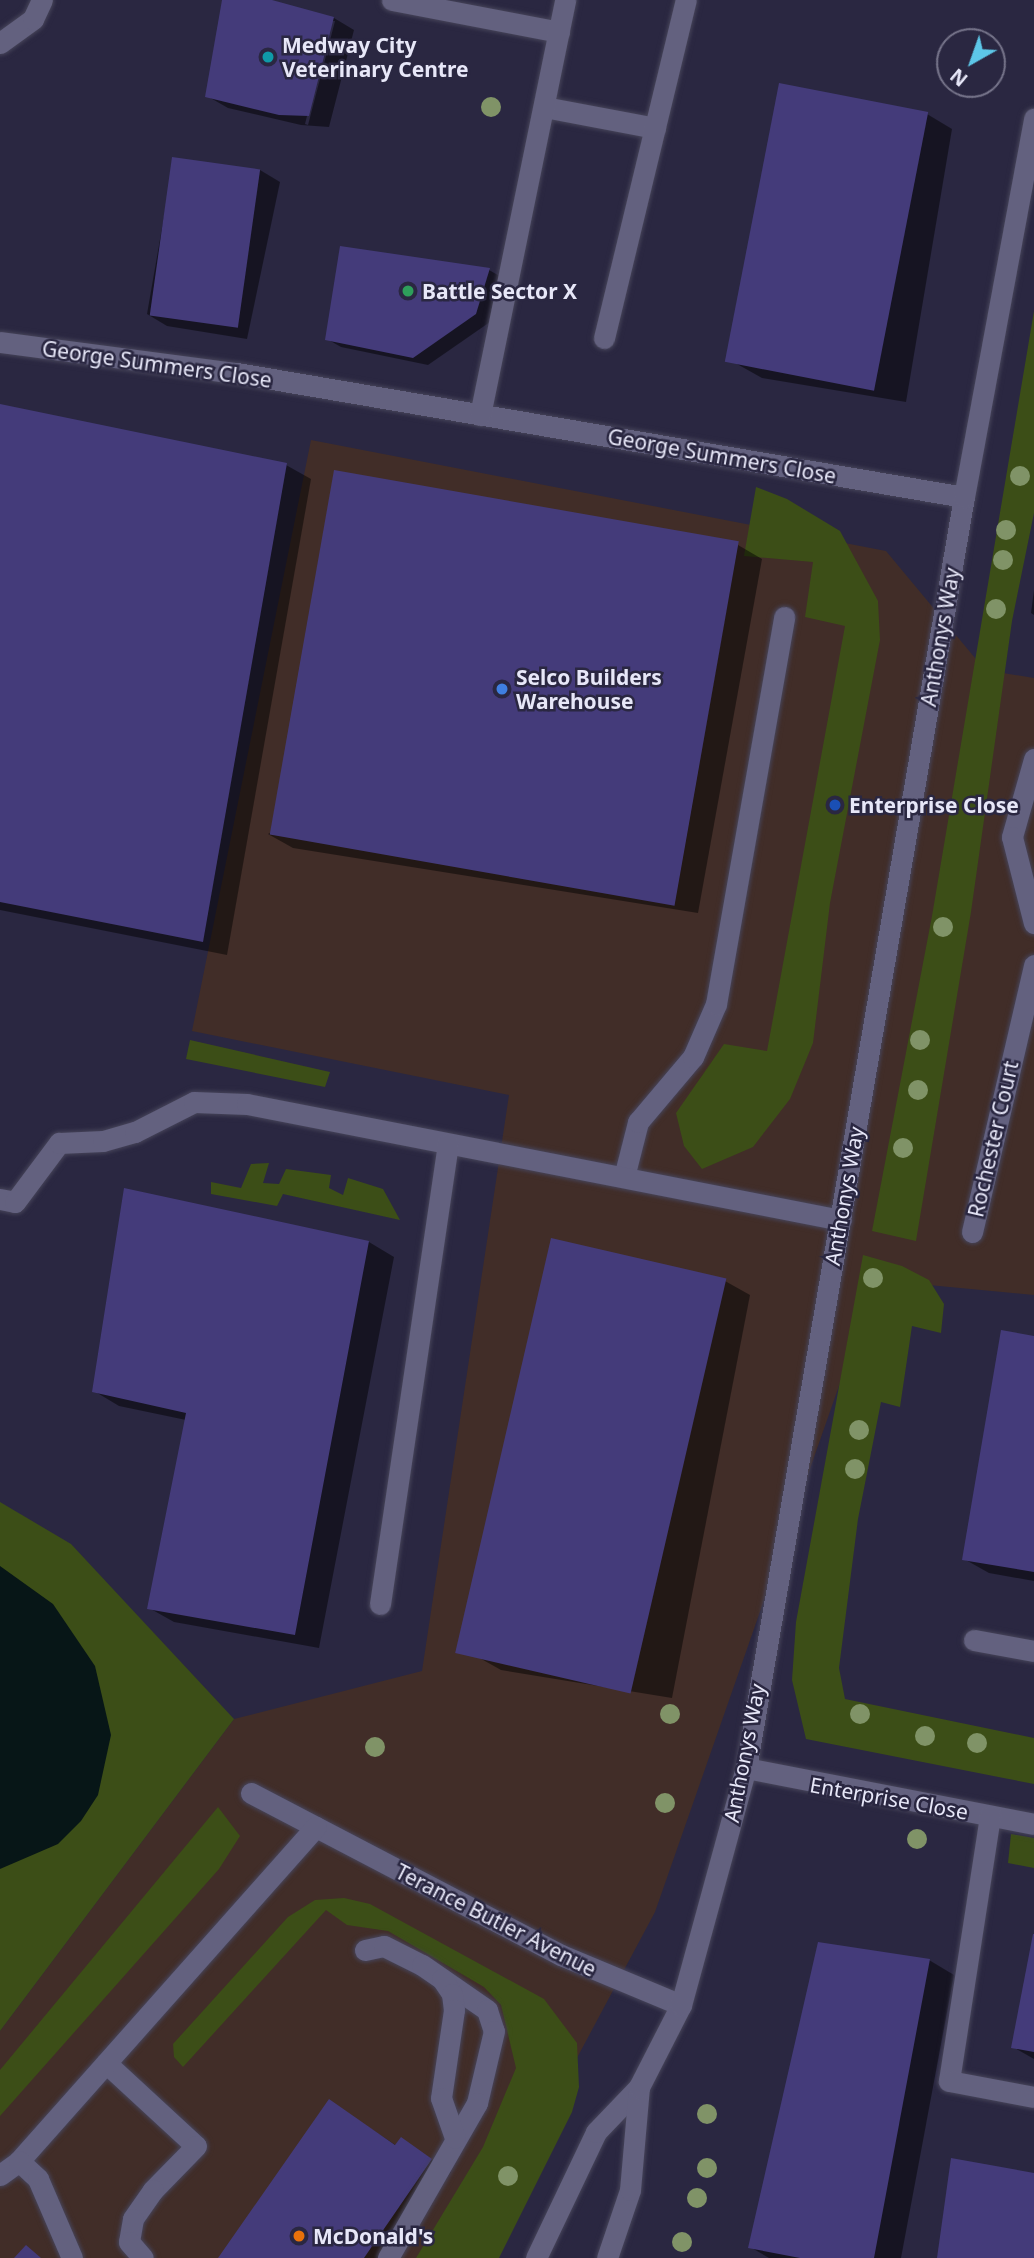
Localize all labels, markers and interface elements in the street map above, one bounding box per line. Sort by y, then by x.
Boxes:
north arrow [936,28,1006,98]
place label: Medway City Veterinary Centre [282,32,468,82]
marker: Medway City Veterinary Centre [260,49,276,65]
text: N [945,63,973,92]
place label: Battle Sector X [422,278,577,304]
marker: Battle Sector X [400,283,416,299]
street label: George Summers Close [41,335,273,393]
street label: George Summers Close [606,423,838,489]
street label: Anthonys Way [915,566,965,708]
place label: Selco Builders Warehouse [516,664,662,714]
marker: Selco Builders Warehouse [494,681,510,697]
place label: Enterprise Close [849,792,1019,818]
marker: Enterprise Close [827,797,843,813]
street label: Rochester Court [963,1058,1023,1220]
street label: Anthonys Way [819,1125,869,1267]
street label: Anthonys Way [718,1682,770,1824]
street label: Enterprise Close [808,1772,970,1824]
street label: Terance Butler Avenue [391,1858,601,1982]
place label: McDonald's [313,2223,433,2249]
marker: McDonald's [291,2228,307,2244]

